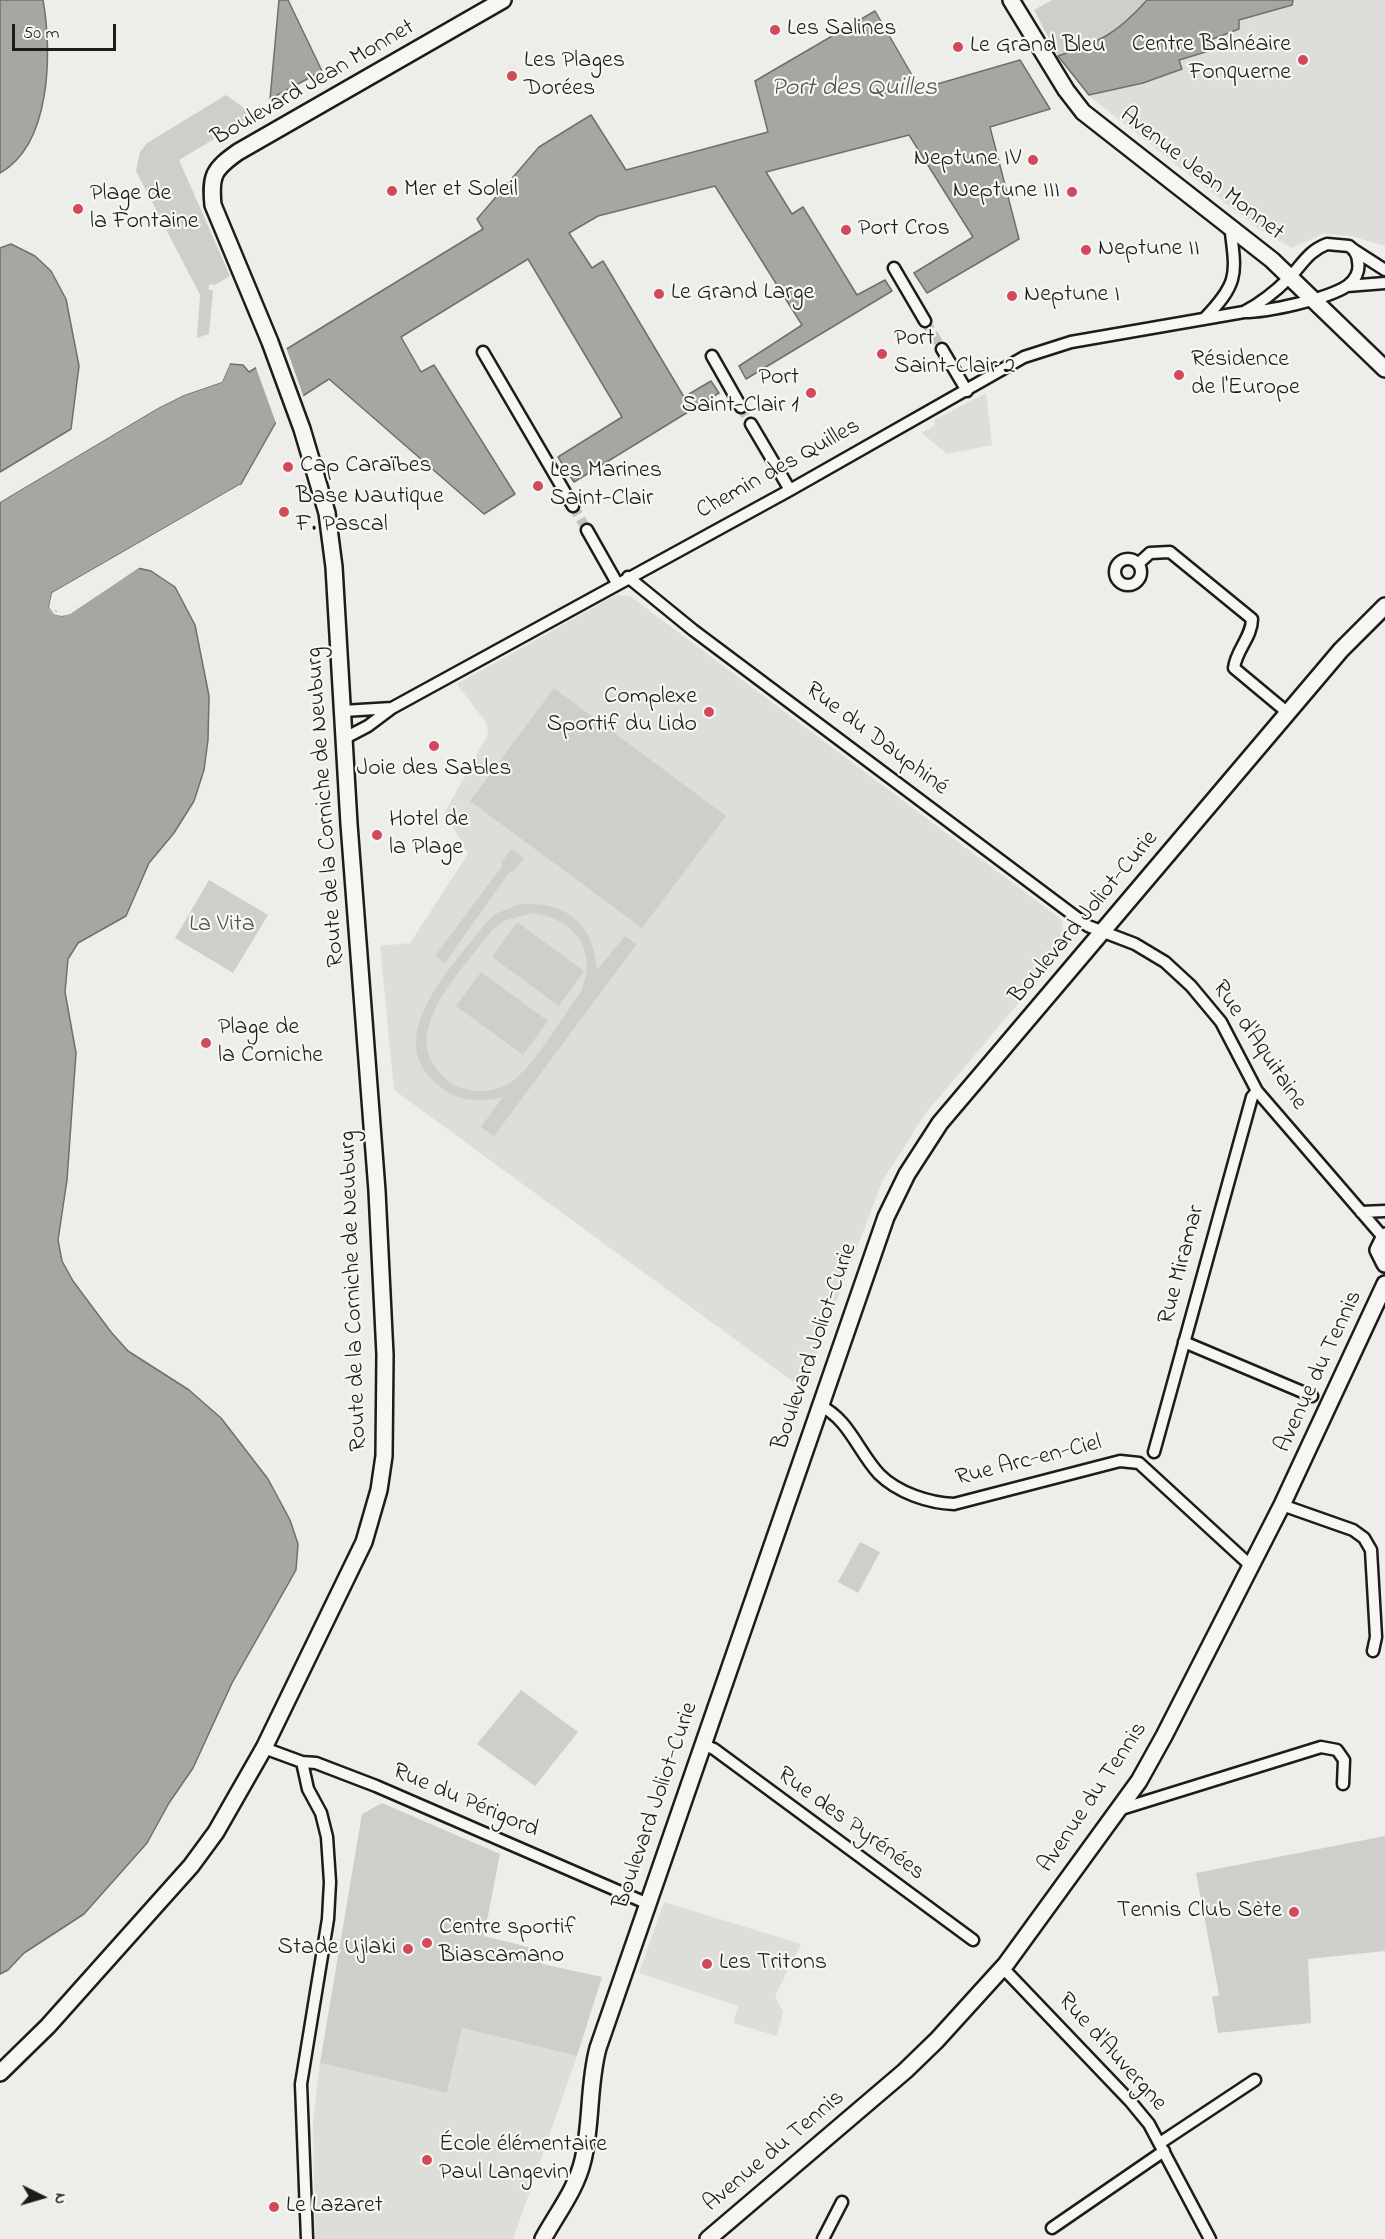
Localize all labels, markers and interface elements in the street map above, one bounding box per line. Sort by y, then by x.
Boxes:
scale bar [15,12,118,50]
street label: Boulevard Jean Monnet [208,14,420,154]
place label: Les Salines [787,16,896,44]
text: 50 m [23,21,60,47]
marker: Les Salines [768,23,782,37]
place label: Centre Balnéaire Fonquerne [1132,32,1291,88]
place label: Le Grand Bleu [970,33,1106,61]
marker: Le Grand Bleu [951,40,965,54]
place label: Les Plages Dorées [524,48,625,104]
marker: Centre Balnéaire Fonquerne [1296,53,1310,67]
marker: Les Plages Dorées [505,69,519,83]
water label: Port des Quilles [771,74,937,106]
street label: Avenue Jean Monnet [1113,102,1289,248]
place label: Neptune IV [914,146,1021,174]
marker: Neptune IV [1026,153,1040,167]
place label: Mer et Soleil [404,177,518,205]
place label: Neptune III [953,178,1060,206]
place label: Plage de la Fontaine [90,181,199,237]
marker: Mer et Soleil [385,184,399,198]
marker: Neptune III [1065,185,1079,199]
marker: Plage de la Fontaine [71,202,85,216]
place label: Port Cros [858,216,950,244]
marker: Port Cros [839,223,853,237]
place label: Neptune II [1098,236,1200,264]
marker: Neptune II [1079,243,1093,257]
place label: Le Grand Large [671,280,814,308]
place label: Neptune I [1024,282,1120,310]
marker: Le Grand Large [652,287,666,301]
marker: Neptune I [1005,289,1019,303]
place label: Port Saint-Clair 2 [894,326,1015,382]
marker: Port Saint-Clair 2 [875,347,889,361]
place label: Résidence de l'Europe [1191,347,1300,403]
place label: Port Saint-Clair 1 [682,365,799,421]
marker: Résidence de l'Europe [1172,368,1186,382]
marker: Port Saint-Clair 1 [804,386,818,400]
street label: Chemin des Quilles [692,413,866,527]
place label: Cap Caraïbes [300,453,432,481]
place label: Les Marines Saint-Clair [550,458,662,514]
marker: Cap Caraïbes [281,460,295,474]
marker: Les Marines Saint-Clair [531,479,545,493]
place label: Base Nautique F. Pascal [296,484,444,540]
marker: Base Nautique F. Pascal [277,505,291,519]
street label: Route de la Corniche de Neuburg [301,646,353,968]
street label: Rue du Dauphiné [799,677,953,803]
place label: Complexe Sportif du Lido [547,684,697,740]
marker: Complexe Sportif du Lido [702,705,716,719]
marker: Joie des Sables [427,739,441,753]
place label: Joie des Sables [356,756,512,784]
place label: Hotel de la Plage [389,807,469,863]
street label: Boulevard Joliot-Curie [1004,826,1166,1010]
marker: Hotel de la Plage [370,828,384,842]
park label: La Vita [189,912,255,940]
street label: Rue d'Aquitaine [1204,976,1312,1116]
place label: Plage de la Corniche [218,1015,323,1071]
marker: Plage de la Corniche [199,1036,213,1050]
street label: Route de la Corniche de Neuburg [335,1130,375,1452]
street label: Rue Miramar [1153,1202,1213,1328]
street label: Boulevard Joliot-Curie [767,1240,865,1454]
street label: Avenue du Tennis [1270,1286,1370,1458]
street label: Rue Arc-en-Ciel [953,1430,1105,1494]
street label: Boulevard Joliot-Curie [608,1699,706,1913]
street label: Avenue du Tennis [1033,1717,1155,1879]
street label: Rue du Périgord [388,1758,542,1846]
street label: Rue des Pyrénées [770,1762,930,1888]
place label: Tennis Club Sète [1117,1898,1282,1926]
marker: Tennis Club Sète [1287,1905,1301,1919]
place label: Centre sportif Biascamano [439,1915,576,1971]
place label: Stade Ujlaki [278,1935,396,1963]
marker: Centre sportif Biascamano [420,1936,434,1950]
marker: Stade Ujlaki [401,1942,415,1956]
place label: Les Tritons [719,1950,827,1978]
marker: Les Tritons [700,1957,714,1971]
street label: Rue d'Auvergne [1050,1988,1172,2118]
street label: Avenue du Tennis [698,2085,852,2219]
place label: École élémentaire Paul Langevin [439,2132,607,2188]
marker: École élémentaire Paul Langevin [420,2153,434,2167]
north arrow [12,2167,72,2227]
text: N [48,2192,72,2205]
place label: Le Lazaret [286,2193,383,2221]
marker: Le Lazaret [267,2200,281,2214]

